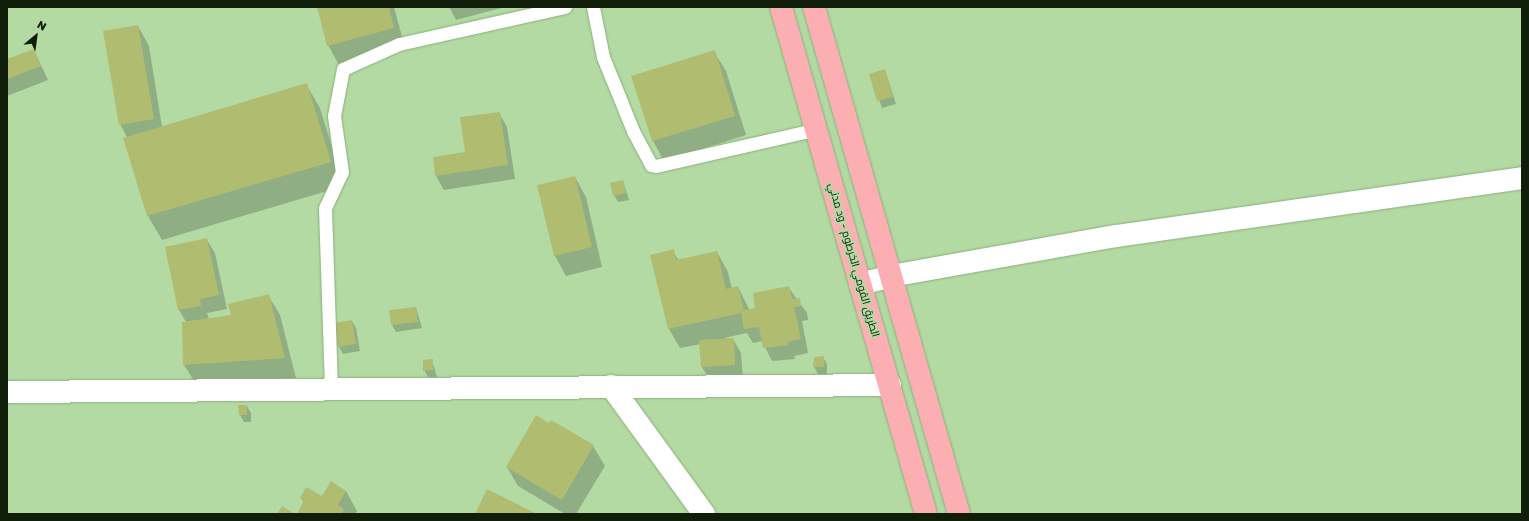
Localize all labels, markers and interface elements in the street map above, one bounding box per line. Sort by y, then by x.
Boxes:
north arrow [16,16,56,56]
text: N [35,17,49,33]
street label: الطريق القومي الخرطوم - ود مدني [826,182,882,338]

